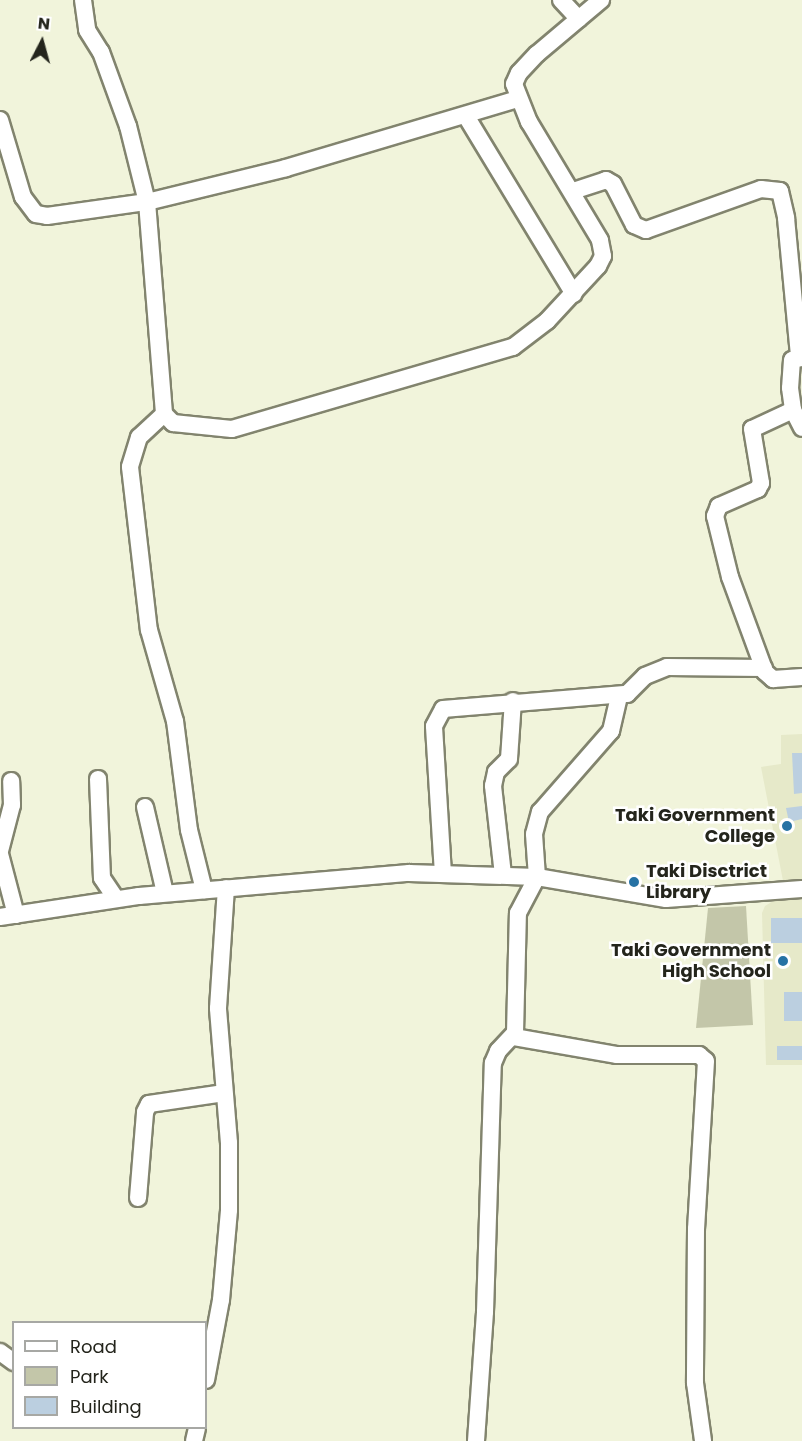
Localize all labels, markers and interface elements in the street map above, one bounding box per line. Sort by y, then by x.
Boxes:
north arrow [12,12,72,72]
text: N [37,12,51,36]
place label: Taki Government College [615,805,775,848]
marker: Taki Government College [780,819,794,833]
place label: Taki Disctrict Library [646,861,767,904]
marker: Taki Disctrict Library [627,875,641,889]
place label: Taki Government High School [611,940,771,982]
marker: Taki Government High School [776,954,790,968]
legend [12,1321,207,1429]
text: Road [70,1334,117,1359]
text: Park [70,1364,109,1389]
text: Building [70,1394,142,1419]

